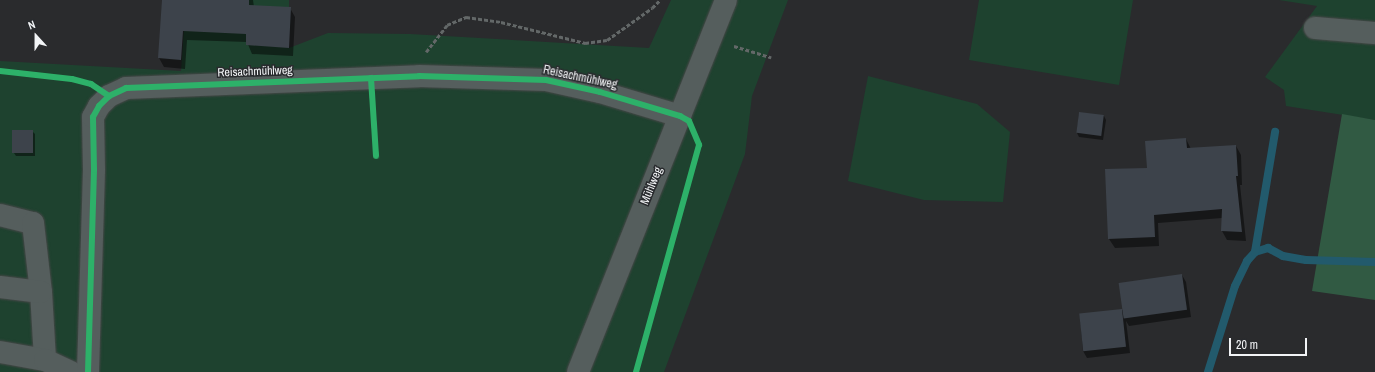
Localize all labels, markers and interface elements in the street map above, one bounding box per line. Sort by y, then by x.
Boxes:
north arrow [16,16,56,56]
text: N [26,17,37,33]
street label: Reisachmühlweg [217,63,293,81]
street label: Reisachmühlweg [542,63,618,93]
street label: Mühlweg [638,165,666,207]
scale bar [1231,330,1309,356]
text: 20 m [1236,337,1258,353]

